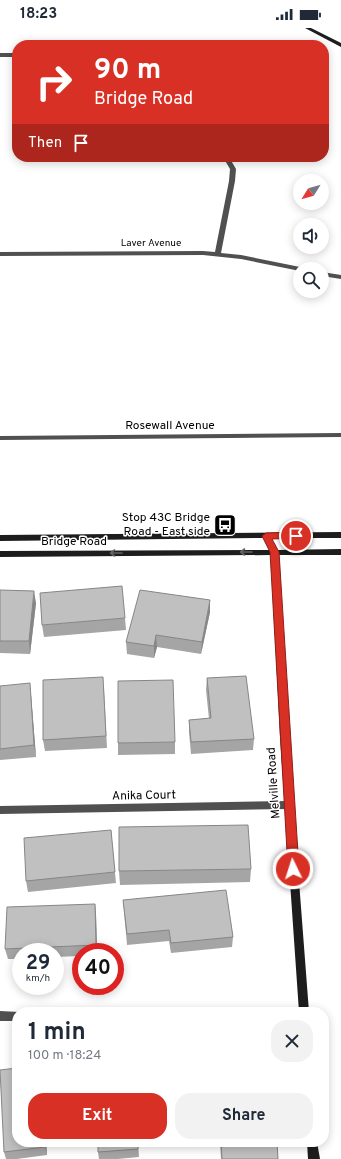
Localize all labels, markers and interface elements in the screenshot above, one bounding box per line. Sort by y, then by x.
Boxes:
text: 18:23 [20,5,57,24]
text: 90 m [94,53,161,89]
icon: right [28,56,80,108]
text: Bridge Road [94,88,193,111]
icon: arrive [70,132,92,154]
text: Then [28,134,62,153]
north arrow [293,174,329,210]
map controls [293,174,329,298]
button: sound [293,218,329,254]
street label: Laver Avenue [121,237,181,250]
button: search [293,262,329,298]
street label: Rosewall Avenue [125,418,215,434]
place label: Stop 43C Bridge Road - East side [122,510,210,540]
bus stop icon: Stop 43C Bridge Road - East side [212,512,238,538]
pin [279,519,313,553]
icon: arrive [285,525,307,547]
street label: Bridge Road [41,534,107,550]
one-way arrow [240,548,253,556]
one-way arrow [110,549,123,557]
street label: Melville Road [264,747,284,819]
street label: Anika Court [112,787,176,805]
position arrow [272,848,314,890]
speed limit sign: 40 [72,943,124,995]
text: 29 [26,951,50,977]
text: km/h [26,972,50,985]
text: 1 min [28,1018,86,1048]
button: close [271,1020,313,1062]
text: 100 m · 18:24 [28,1048,101,1064]
button: Exit [28,1093,167,1139]
button: Share [175,1093,313,1139]

